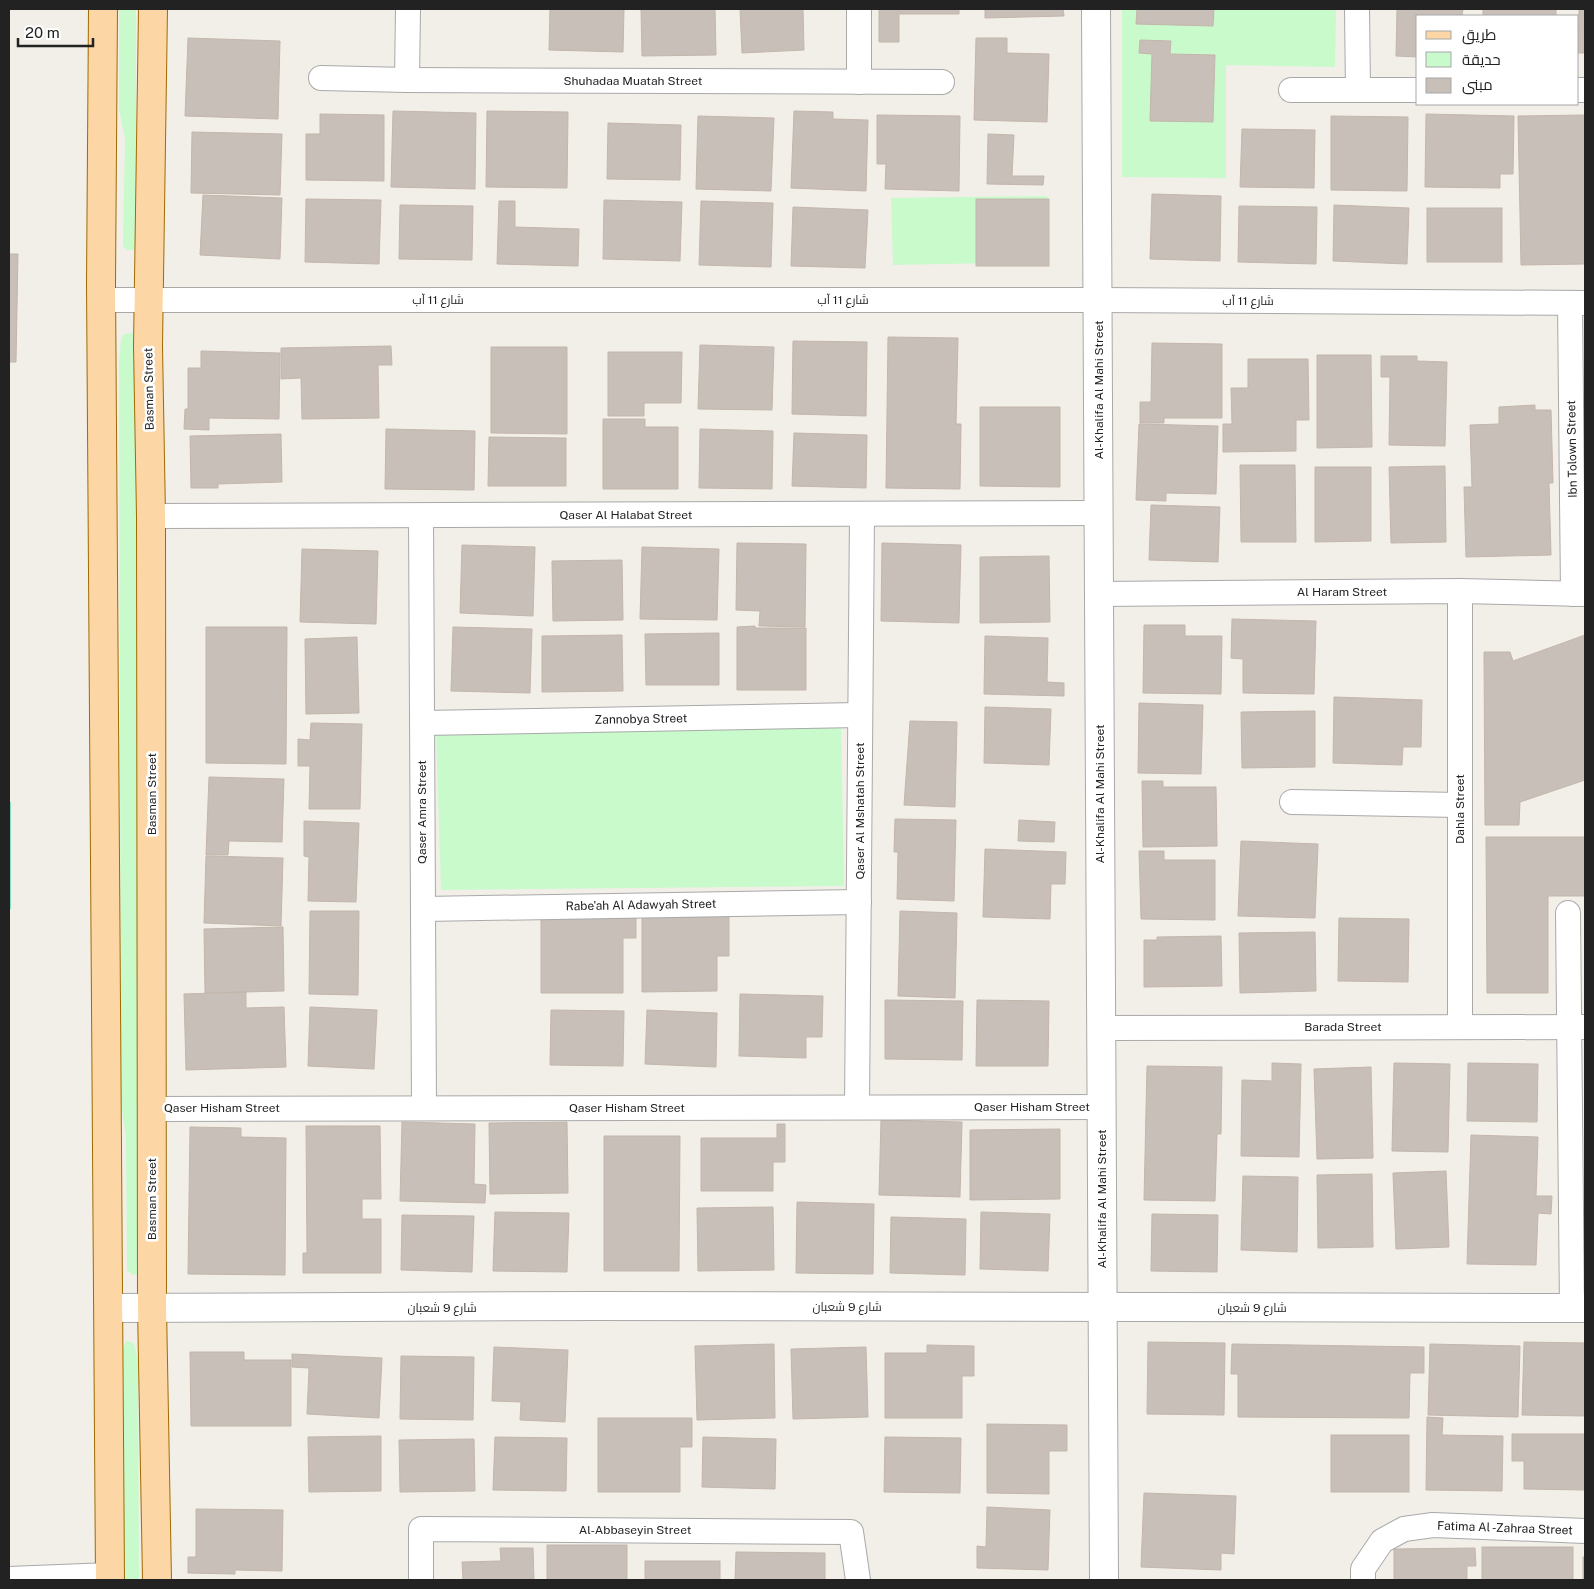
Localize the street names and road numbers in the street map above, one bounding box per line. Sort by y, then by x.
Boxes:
street label: Shuhadaa Muatah Street [564,74,703,88]
street label: شارع 11 آب [412,293,464,308]
street label: شارع 11 آب [817,293,869,308]
street label: شارع 11 آب [1222,294,1274,309]
street label: Al-Khalifa Al Mahi Street [1092,320,1106,460]
street label: Basman Street [141,347,157,430]
street label: Ibn Tolown Street [1564,400,1580,498]
street label: Qaser Al Halabat Street [559,508,693,522]
street label: Al Haram Street [1297,585,1387,599]
street label: Zannobya Street [594,711,688,727]
street label: Al-Khalifa Al Mahi Street [1093,724,1107,864]
street label: Qaser Al Mshatah Street [853,742,867,880]
street label: Basman Street [145,752,159,835]
street label: Qaser Amra Street [415,760,429,864]
street label: Dahla Street [1453,774,1467,844]
street label: Rabe'ah Al Adawyah Street [565,897,717,913]
street label: Barada Street [1304,1020,1382,1034]
street label: Qaser Hisham Street [974,1100,1090,1114]
street label: Qaser Hisham Street [164,1101,280,1115]
street label: Qaser Hisham Street [569,1101,685,1115]
street label: Al-Khalifa Al Mahi Street [1095,1129,1109,1269]
street label: Basman Street [145,1157,159,1240]
street label: شارع 9 شعبان [812,1300,882,1315]
street label: شارع 9 شعبان [407,1301,477,1316]
street label: شارع 9 شعبان [1217,1301,1287,1316]
street label: Fatima Al -Zahraa Street [1437,1519,1573,1537]
street label: Al-Abbaseyin Street [579,1523,692,1537]

